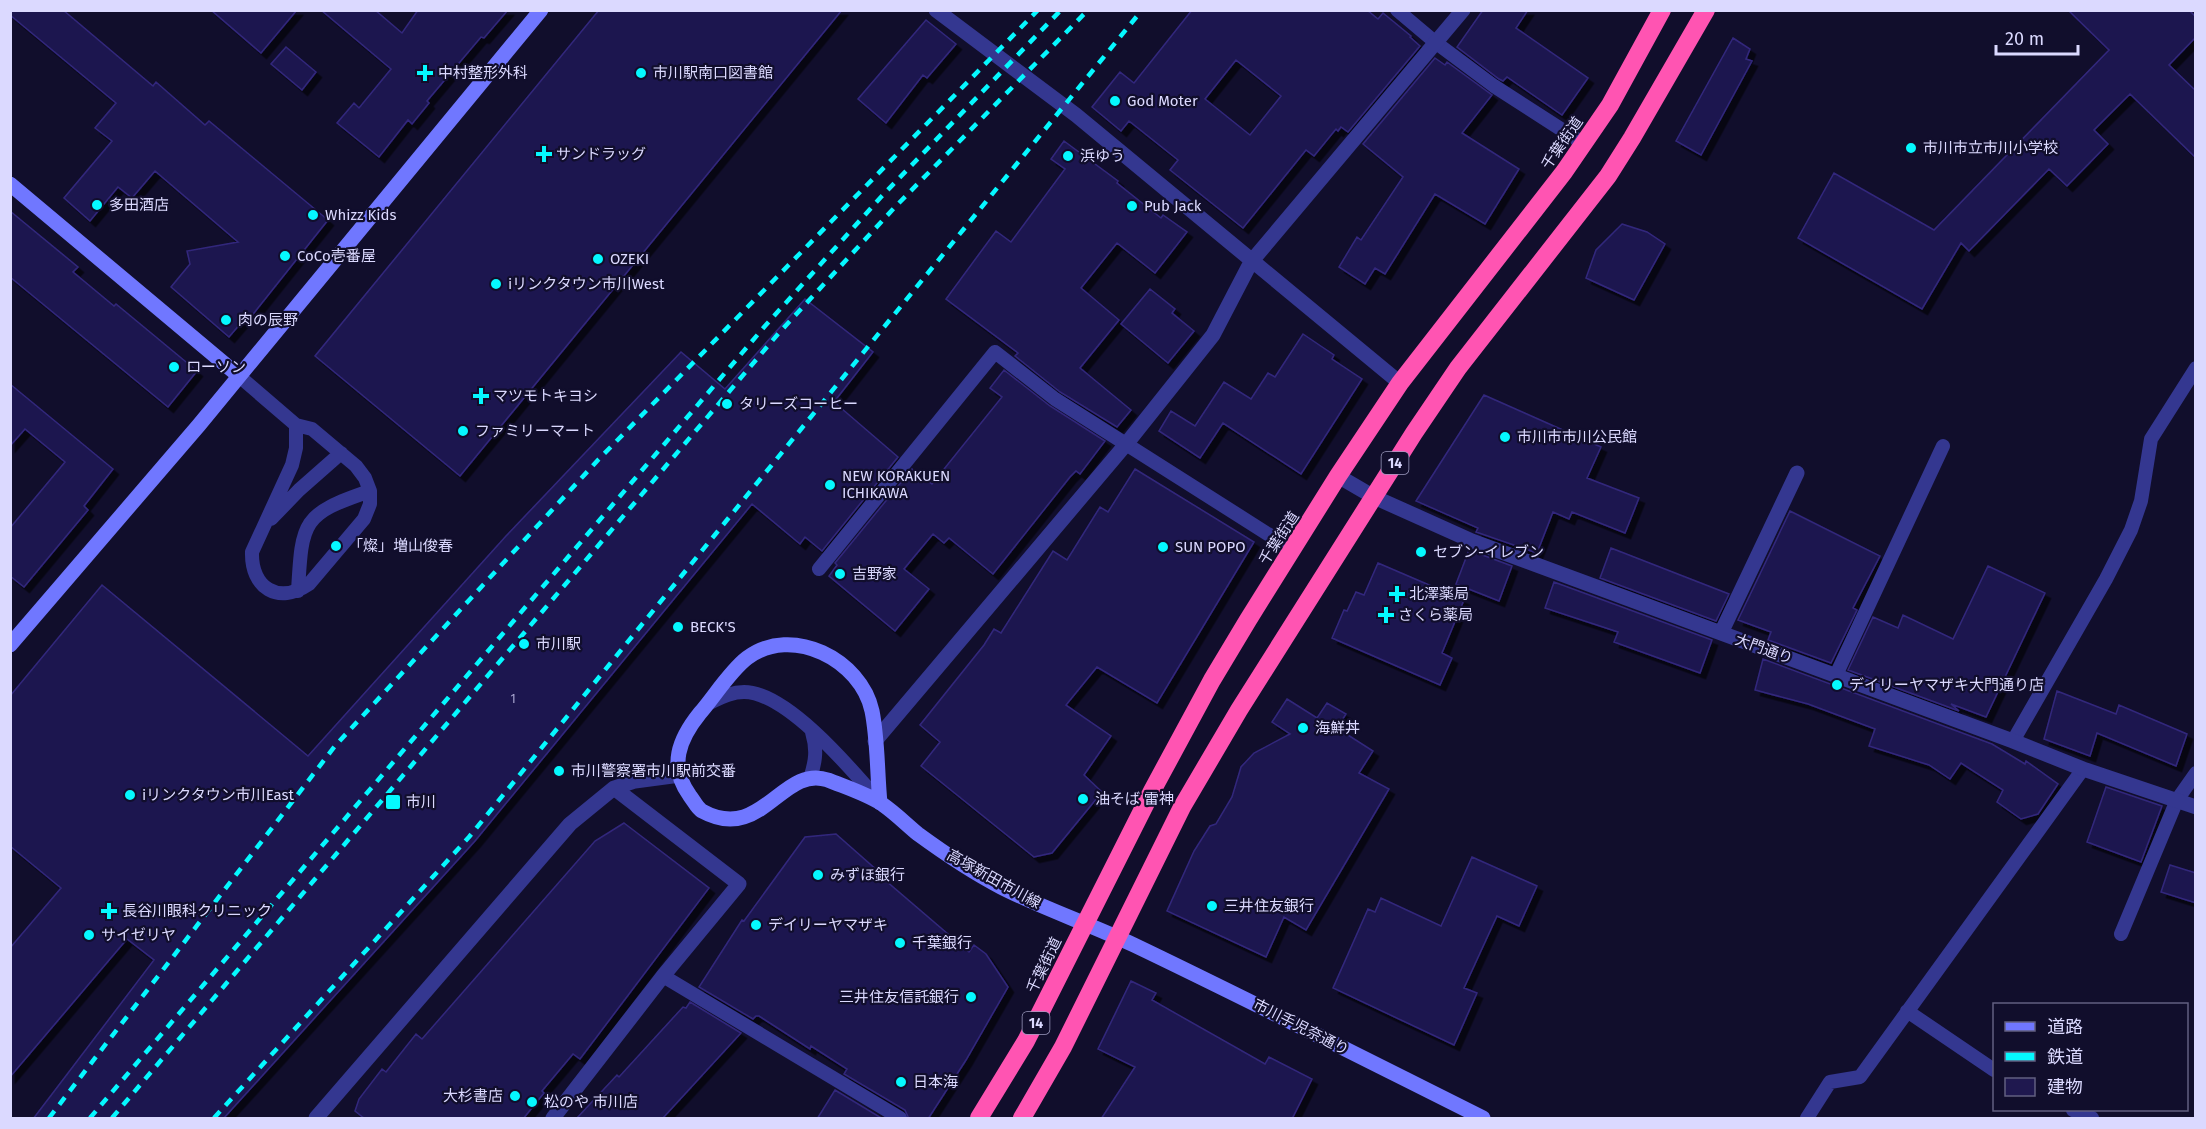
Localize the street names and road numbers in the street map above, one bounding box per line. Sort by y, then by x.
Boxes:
street label: 千葉街道 [1537,113,1587,173]
road number: 14 [1382,452,1408,474]
street label: 千葉街道 [1255,508,1303,568]
street label: 大門通り [1733,630,1795,668]
street label: 高塚新田市川線 [944,846,1044,912]
street label: 千葉街道 [1023,934,1065,996]
street label: 市川手児奈通り [1250,995,1352,1059]
road number: 14 [1022,1012,1050,1034]

